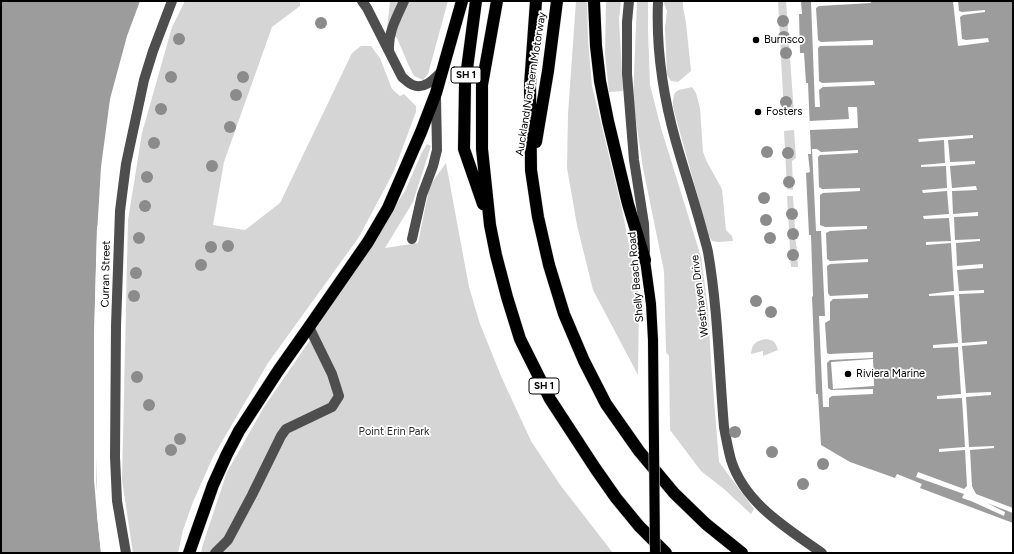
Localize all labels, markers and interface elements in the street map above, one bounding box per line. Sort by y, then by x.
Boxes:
street label: Auckland Northern Motorway [513,11,549,157]
place label: Burnsco [764,33,804,47]
marker: Burnsco [751,35,761,45]
road number: SH 1 [451,67,481,83]
place label: Fosters [766,105,802,119]
marker: Fosters [753,107,763,117]
street label: Shelly Beach Road [625,231,647,323]
street label: Curran Street [99,241,113,307]
street label: Westhaven Drive [688,254,712,338]
place label: Riviera Marine [856,367,925,381]
marker: Riviera Marine [843,369,853,379]
road number: SH 1 [529,378,559,394]
park label: Point Erin Park [359,425,429,439]

